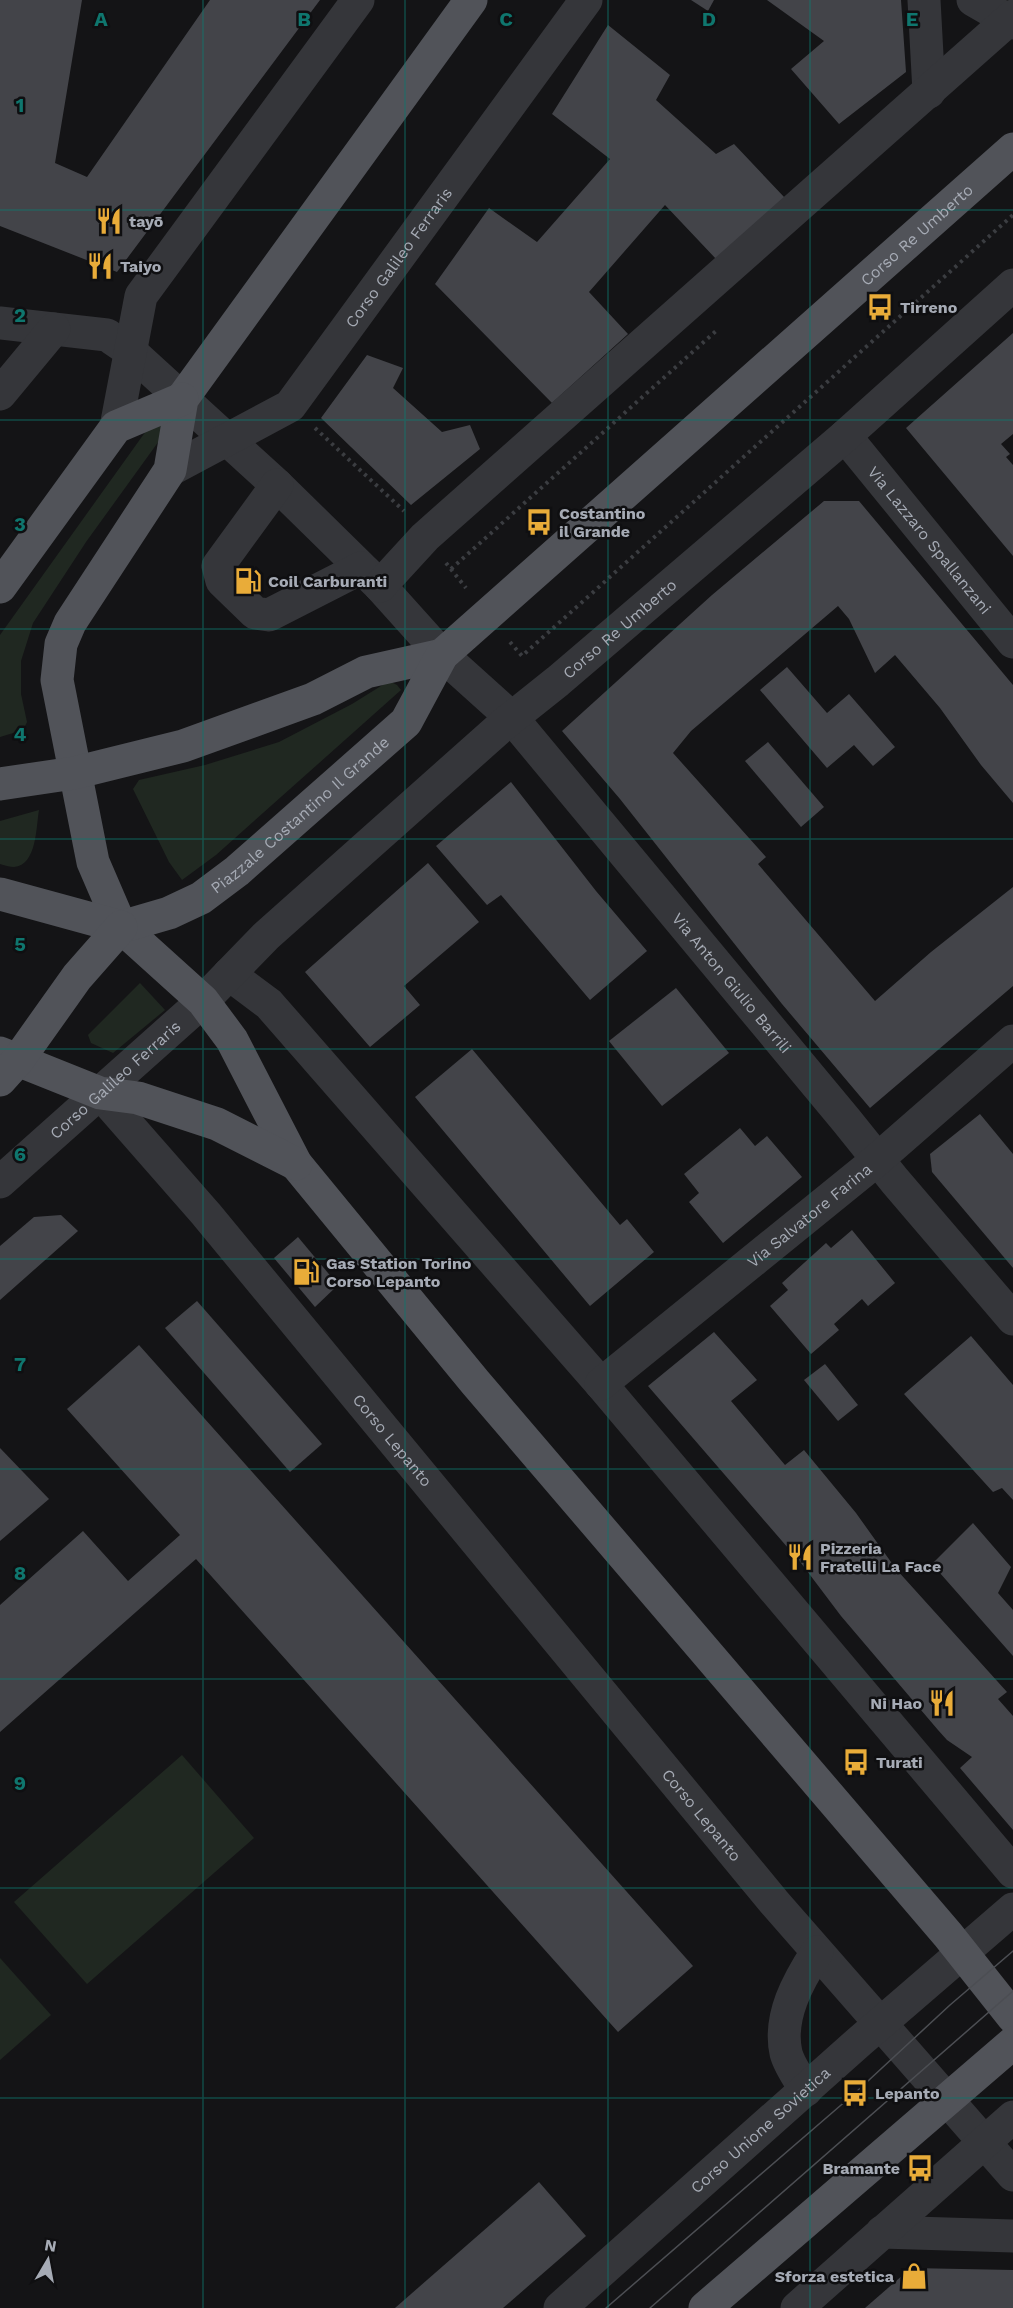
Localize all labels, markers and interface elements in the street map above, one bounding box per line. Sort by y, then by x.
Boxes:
text: A [94,7,108,31]
text: B [297,7,311,31]
text: C [499,7,513,31]
text: D [702,7,716,31]
text: E [906,7,918,31]
text: 1 [16,93,24,117]
street label: Corso Re Umberto [857,180,977,290]
street label: Corso Galileo Ferraris [341,184,456,331]
restaurant icon: tayō [94,206,124,236]
place label: tayō [129,212,164,231]
restaurant icon: Taiyo [85,251,115,281]
place label: Taiyo [120,257,162,276]
bus stop icon: Tirreno [865,292,895,322]
place label: Tirreno [900,298,958,317]
text: 2 [14,303,26,327]
street label: Via Lazzaro Spallanzani [864,463,995,618]
place label: Costantino il Grande [559,504,646,541]
bus stop icon: Costantino il Grande [524,507,554,537]
text: 3 [14,512,26,536]
fuel station icon: Coil Carburanti [233,566,263,596]
place label: Coil Carburanti [268,572,387,591]
street label: Corso Re Umberto [559,575,681,683]
text: 4 [14,722,27,746]
street label: Piazzale Costantino Il Grande [207,732,393,897]
street label: Via Anton Giulio Barrili [668,909,795,1057]
text: 5 [14,932,26,956]
street label: Corso Galileo Ferraris [46,1017,185,1143]
text: 6 [14,1142,26,1166]
street label: Via Salvatore Farina [743,1160,875,1272]
place label: Gas Station Torino Corso Lepanto [326,1254,472,1291]
fuel station icon: Gas Station Torino Corso Lepanto [291,1257,321,1287]
text: 7 [14,1352,26,1376]
street label: Corso Lepanto [349,1390,436,1490]
place label: Pizzeria Fratelli La Face [820,1539,941,1576]
restaurant icon: Pizzeria Fratelli La Face [785,1542,815,1572]
text: 8 [14,1561,26,1585]
restaurant icon: Ni Hao [927,1688,957,1718]
place label: Ni Hao [870,1694,922,1713]
bus stop icon: Turati [841,1747,871,1777]
place label: Turati [876,1753,923,1772]
street label: Corso Lepanto [658,1765,745,1865]
text: 9 [14,1771,26,1795]
street label: Corso Unione Sovietica [687,2063,834,2197]
bus stop icon: Lepanto [840,2078,870,2108]
place label: Lepanto [875,2084,940,2103]
bus stop icon: Bramante [905,2153,935,2183]
place label: Bramante [823,2159,900,2178]
north arrow [18,2230,78,2290]
text: N [43,2235,58,2256]
shop icon: Sforza estetica [899,2261,929,2291]
place label: Sforza estetica [775,2267,895,2286]

